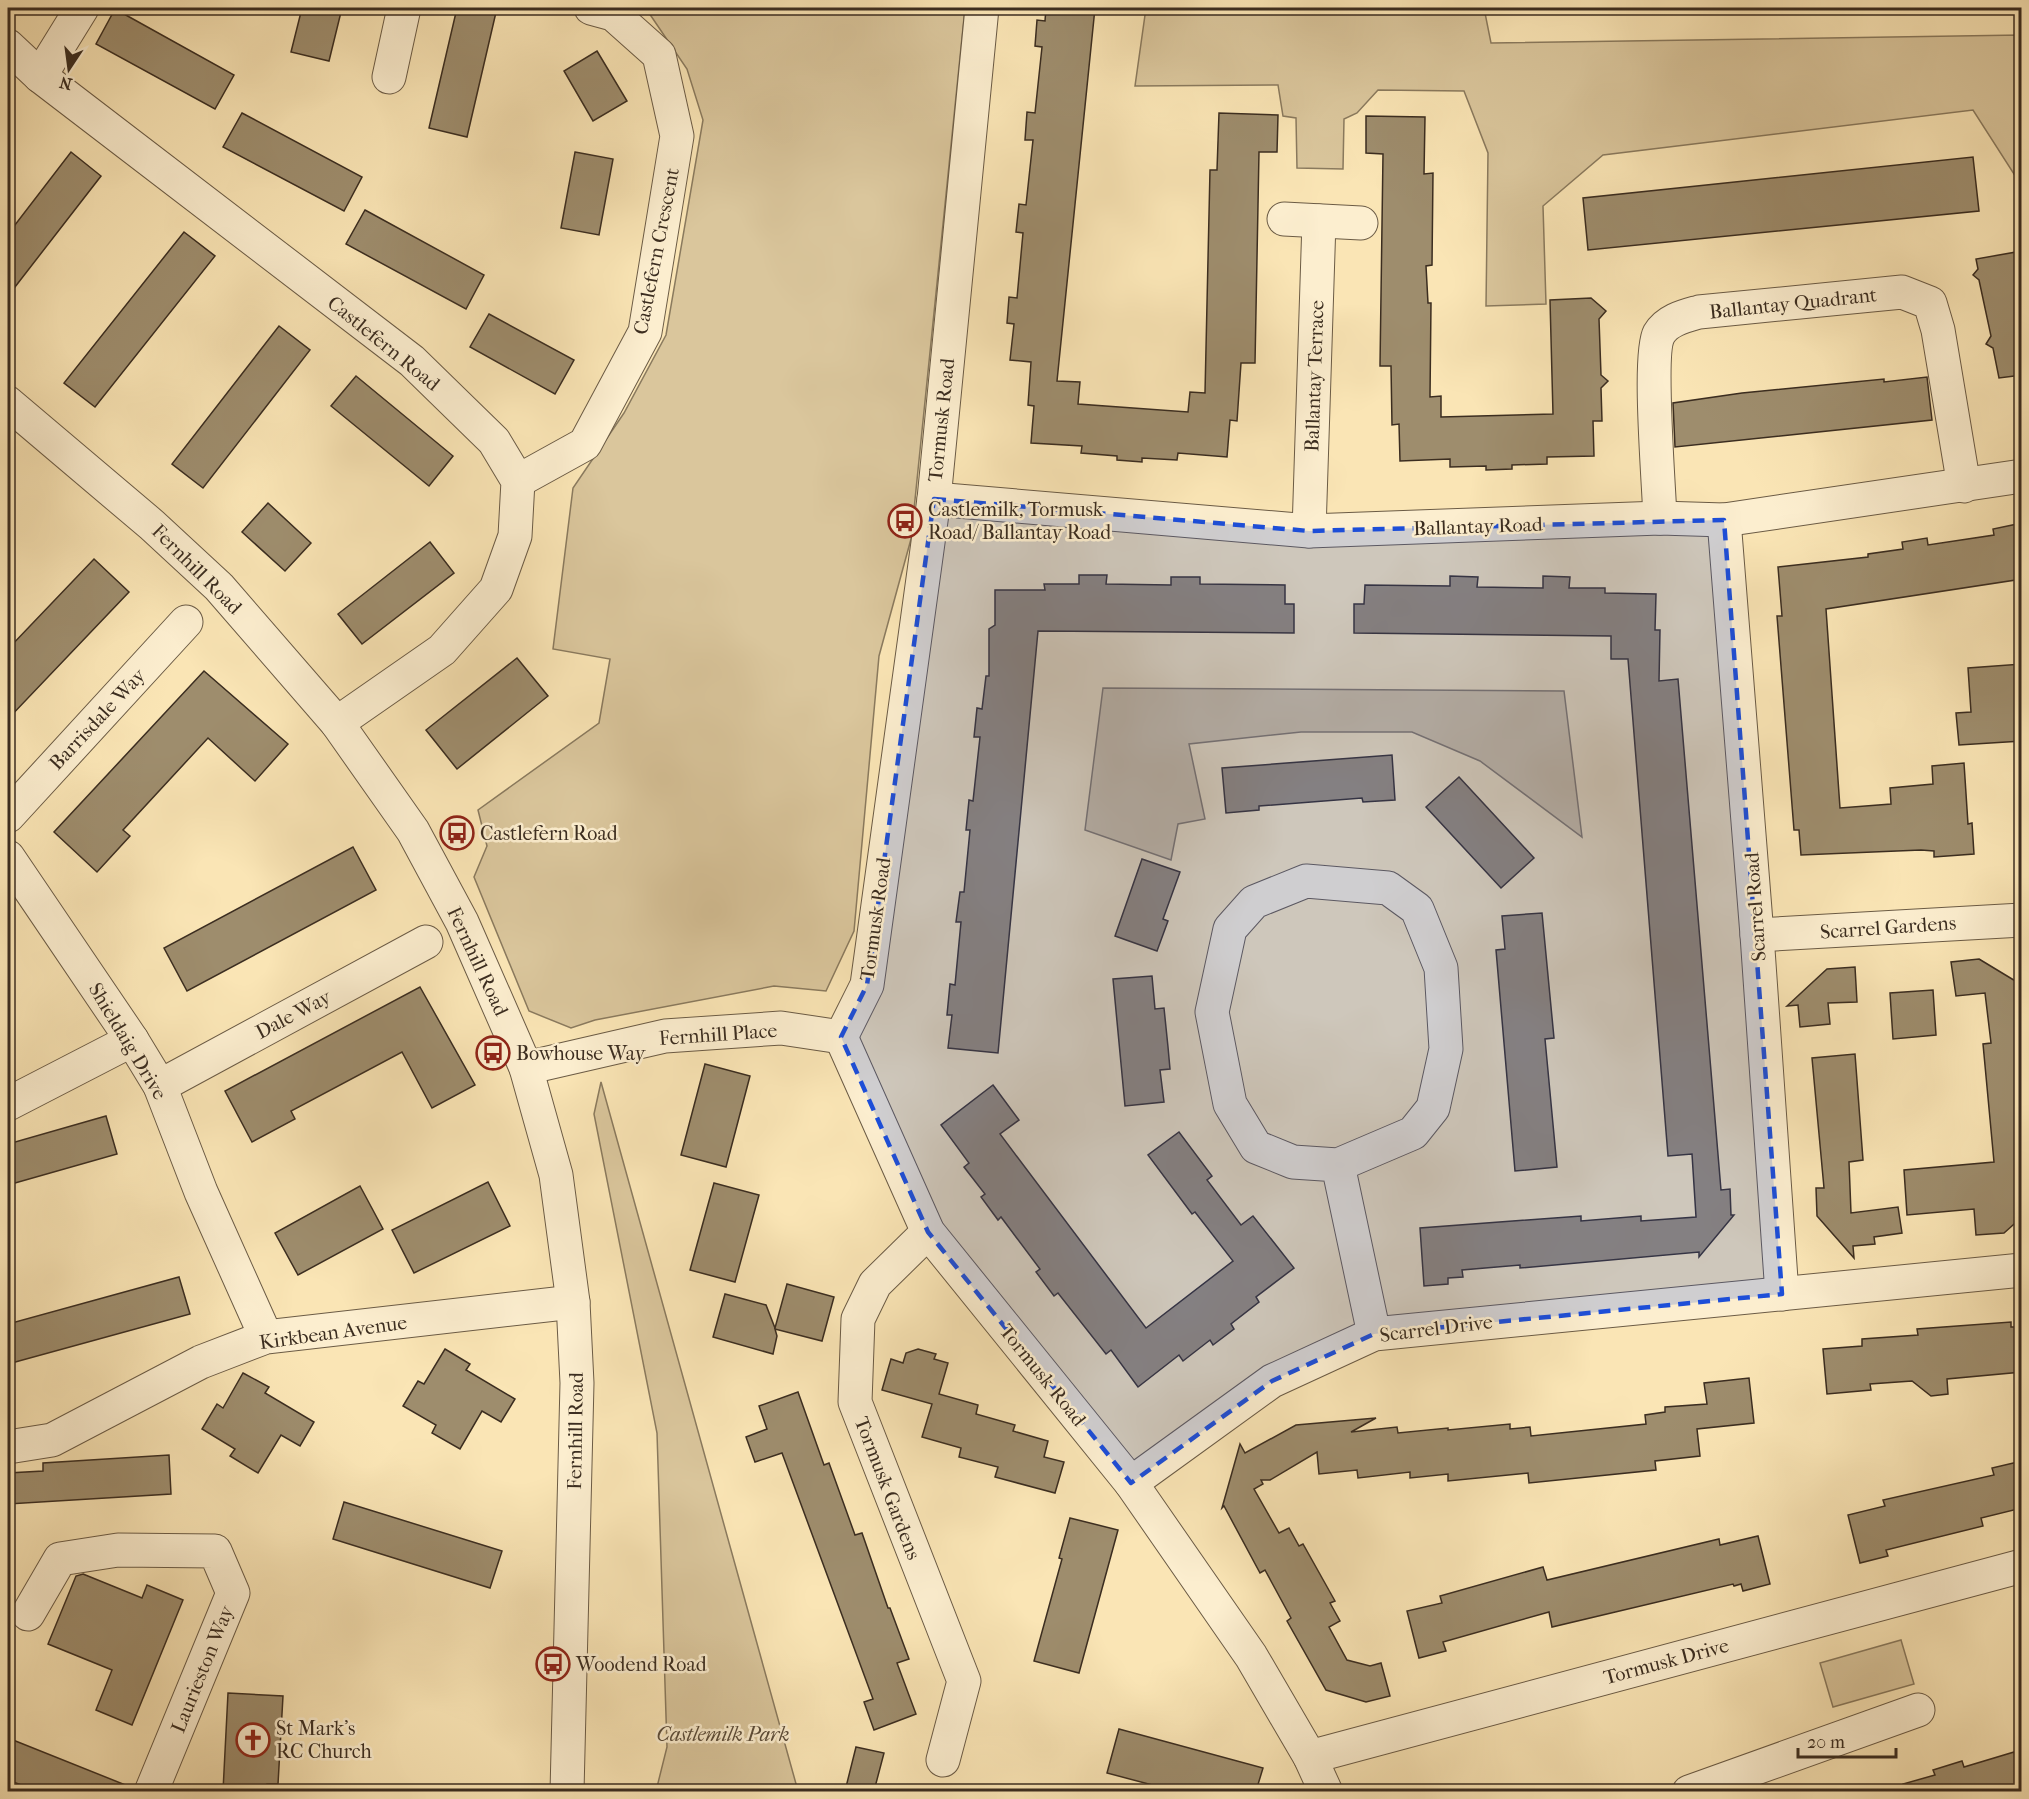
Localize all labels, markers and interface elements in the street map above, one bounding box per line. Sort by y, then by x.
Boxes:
north arrow [39,39,99,99]
text: N [57,72,74,94]
street label: Castlefern Crescent [629,166,684,336]
street label: Ballantay Quadrant [1708,283,1878,324]
street label: Castlefern Road [323,291,445,396]
street label: Ballantay Terrace [1300,300,1329,452]
street label: Tormusk Road [924,356,960,483]
place label: Castlemilk, Tormusk Road/ Ballantay Road [928,498,1112,544]
bus stop icon: Castlemilk, Tormusk Road/ Ballantay Road [887,503,923,539]
street label: Ballantay Road [1413,513,1544,540]
street label: Fernhill Road [147,520,247,620]
street label: Barrisdale Way [45,663,151,775]
bus stop icon: Castlefern Road [439,815,475,851]
place label: Castlefern Road [480,822,619,845]
street label: Scarrel Road [1740,850,1771,962]
street label: Tormusk Road [855,855,896,982]
street label: Fernhill Road [442,903,513,1020]
street label: Scarrel Gardens [1819,911,1957,944]
street label: Shieldaig Drive [84,979,172,1104]
street label: Dale Way [252,984,336,1044]
street label: Fernhill Place [658,1019,778,1050]
bus stop icon: Bowhouse Way [475,1035,511,1071]
place label: Bowhouse Way [516,1042,647,1065]
street label: Scarrel Drive [1378,1310,1494,1347]
street label: Kirkbean Avenue [258,1311,409,1354]
street label: Tormusk Road [995,1320,1091,1432]
street label: Fernhill Road [563,1371,588,1490]
street label: Tormusk Gardens [850,1413,925,1563]
street label: Laurieston Way [167,1601,239,1736]
street label: Tormusk Drive [1601,1634,1731,1689]
bus stop icon: Woodend Road [535,1646,571,1682]
place label: Woodend Road [575,1653,708,1676]
place label: St Mark's RC Church [276,1717,373,1763]
scale bar [1798,1721,1896,1759]
church icon: St Mark's RC Church [235,1722,271,1758]
park label: Castlemilk Park [656,1723,790,1746]
text: 20 m [1807,1732,1845,1753]

